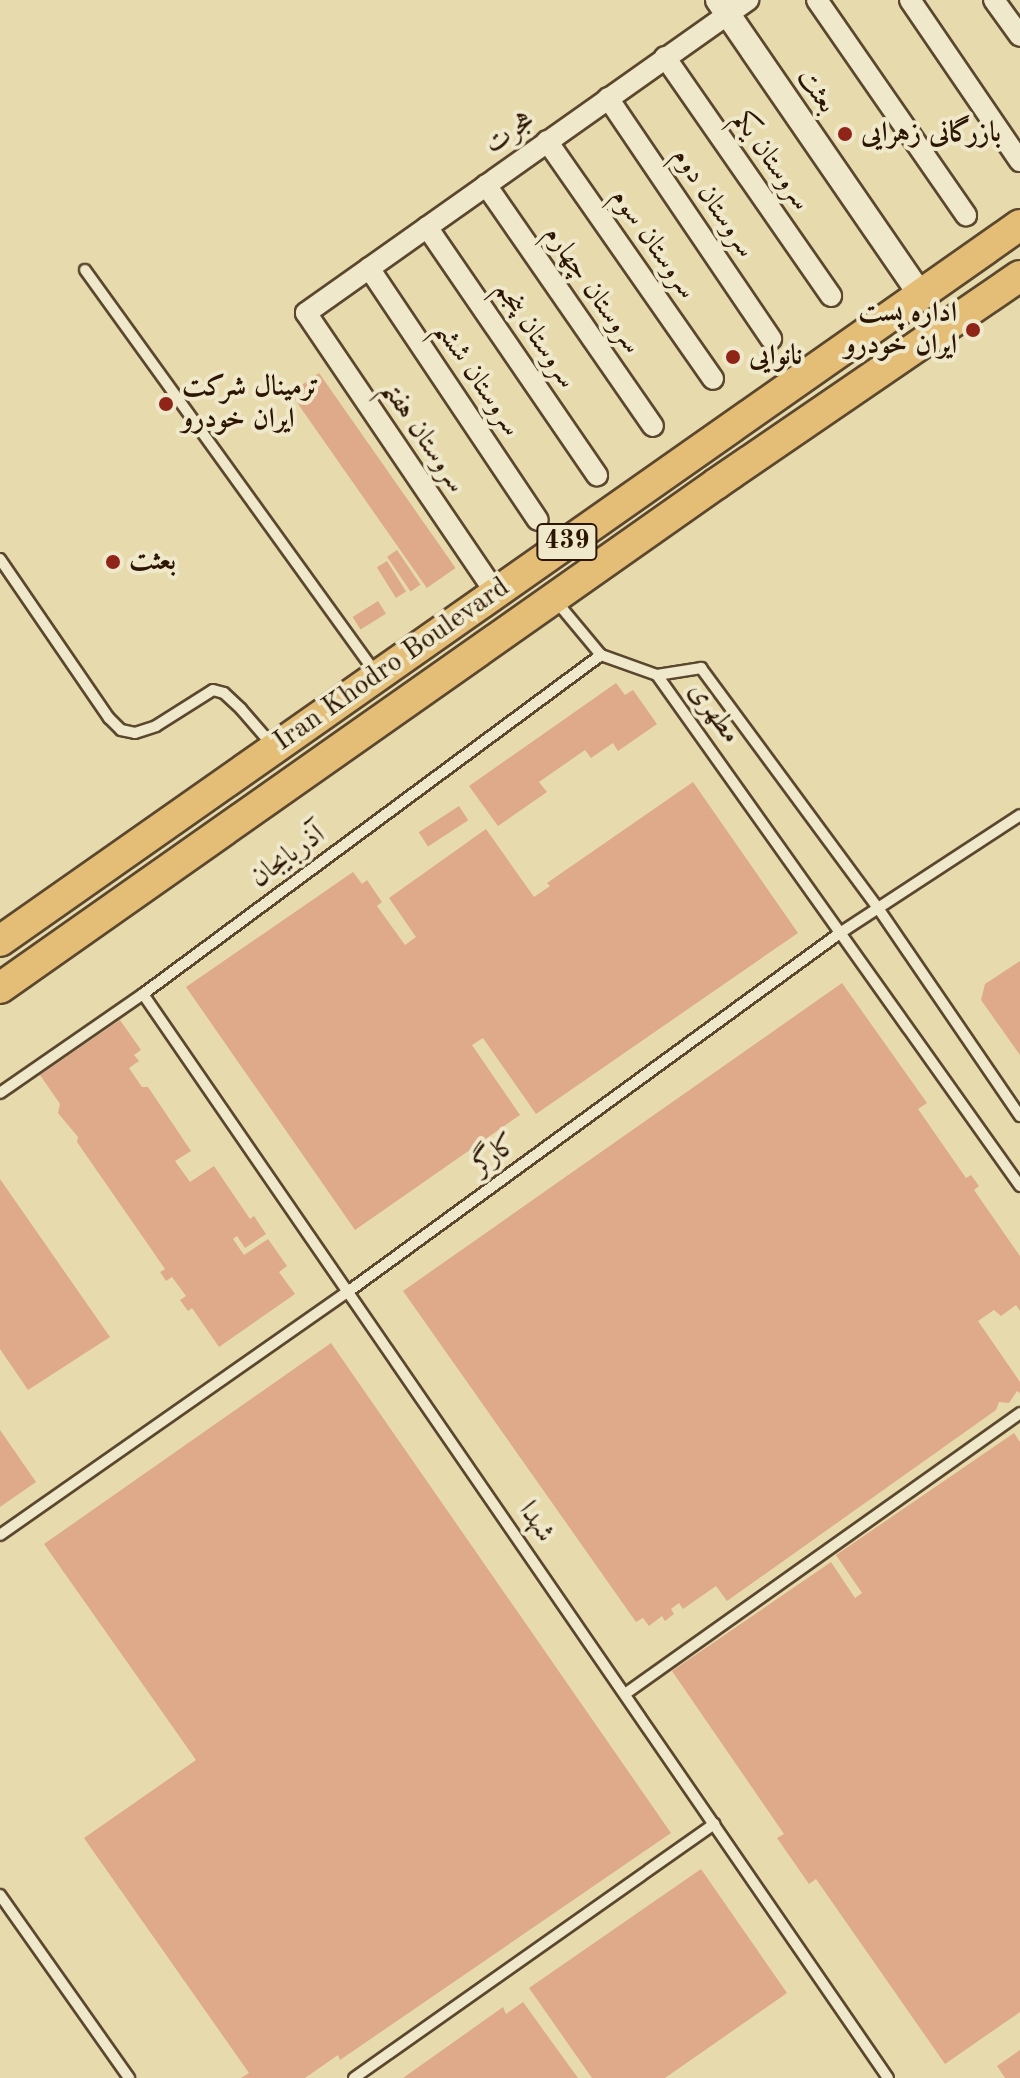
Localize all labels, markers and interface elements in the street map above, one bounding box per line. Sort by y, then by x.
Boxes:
street label: بعثت [789,62,843,120]
street label: هجرت [478,104,542,162]
street label: سروستان یکم [725,105,817,217]
place label: بازرگانی زهرایی [861,117,1001,151]
marker: بازرگانی زهرایی [836,125,854,143]
street label: سروستان دوم [664,141,762,265]
street label: سروستان سوم [603,182,703,306]
street label: سروستان چهارم [536,219,648,361]
street label: سروستان پنجم [487,275,583,395]
place label: اداره پست ایران خودرو [844,297,957,363]
street label: سروستان ششم [426,315,528,443]
marker: اداره پست ایران خودرو [964,321,982,339]
place label: نانوایی [749,340,802,374]
marker: نانوایی [724,348,742,366]
place label: ترمینال شرکت ایران خودرو [182,371,319,437]
street label: سروستان هفتم [373,374,473,500]
marker: ترمینال شرکت ایران خودرو [157,395,175,413]
road number: 439 [535,520,599,564]
place label: بعثت [129,545,176,579]
marker: بعثت [104,553,122,571]
street label: Iran Khodro Boulevard [268,571,516,759]
street label: مطهری [681,675,747,751]
street label: آذربایجان [244,819,332,895]
street label: کارگر [466,1127,524,1183]
street label: شهدا [510,1495,562,1549]

